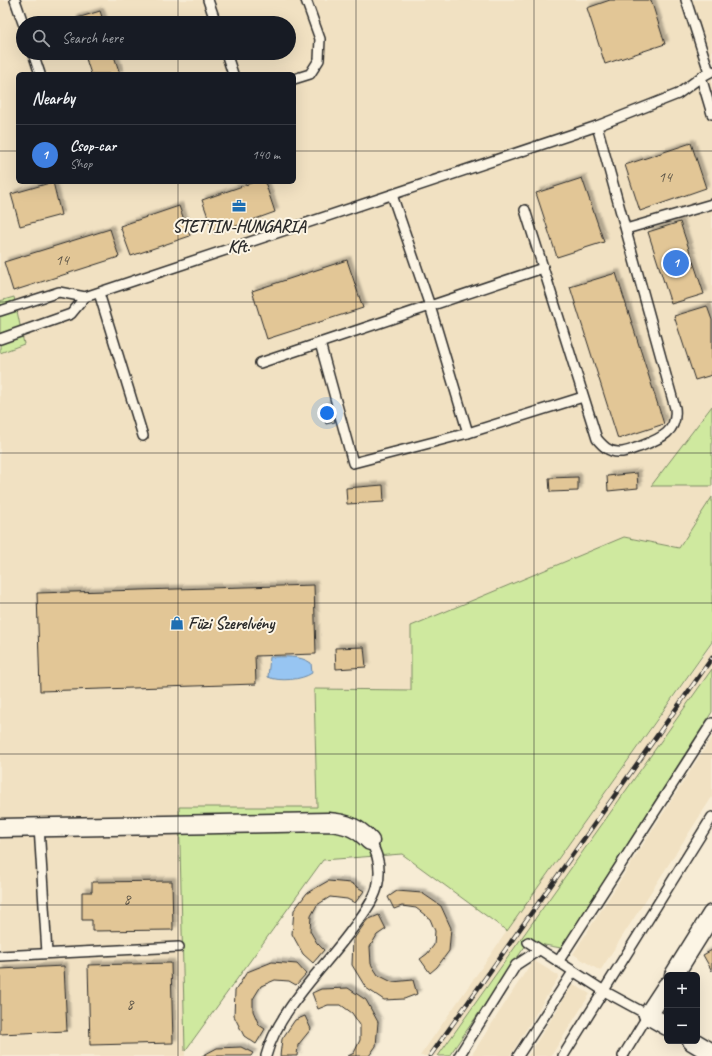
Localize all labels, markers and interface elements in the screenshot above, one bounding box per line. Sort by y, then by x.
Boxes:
search box [16,16,296,60]
icon: search [30,27,52,49]
text: Search here [62,29,123,48]
text: Nearby [32,88,75,109]
text: Csop-car [70,137,116,156]
text: 1 [42,147,48,163]
text: 140 m [252,147,280,163]
text: Shop [70,156,92,172]
house number: 14 [658,168,673,187]
office icon: STETTIN-HUNGARIA Kft. [231,198,247,214]
place label: STETTIN-HUNGARIA Kft. [172,216,307,257]
pin: 1 [663,248,689,278]
house number: 14 [55,251,70,270]
your location [317,403,337,423]
place label: Füzi Szerelvény [188,613,275,634]
shop icon: Füzi Szerelvény [169,615,185,631]
house number: 8 [124,890,132,909]
map controls [664,972,700,1044]
button: + [664,972,700,1008]
house number: 8 [127,995,135,1014]
button: − [664,1008,700,1044]

